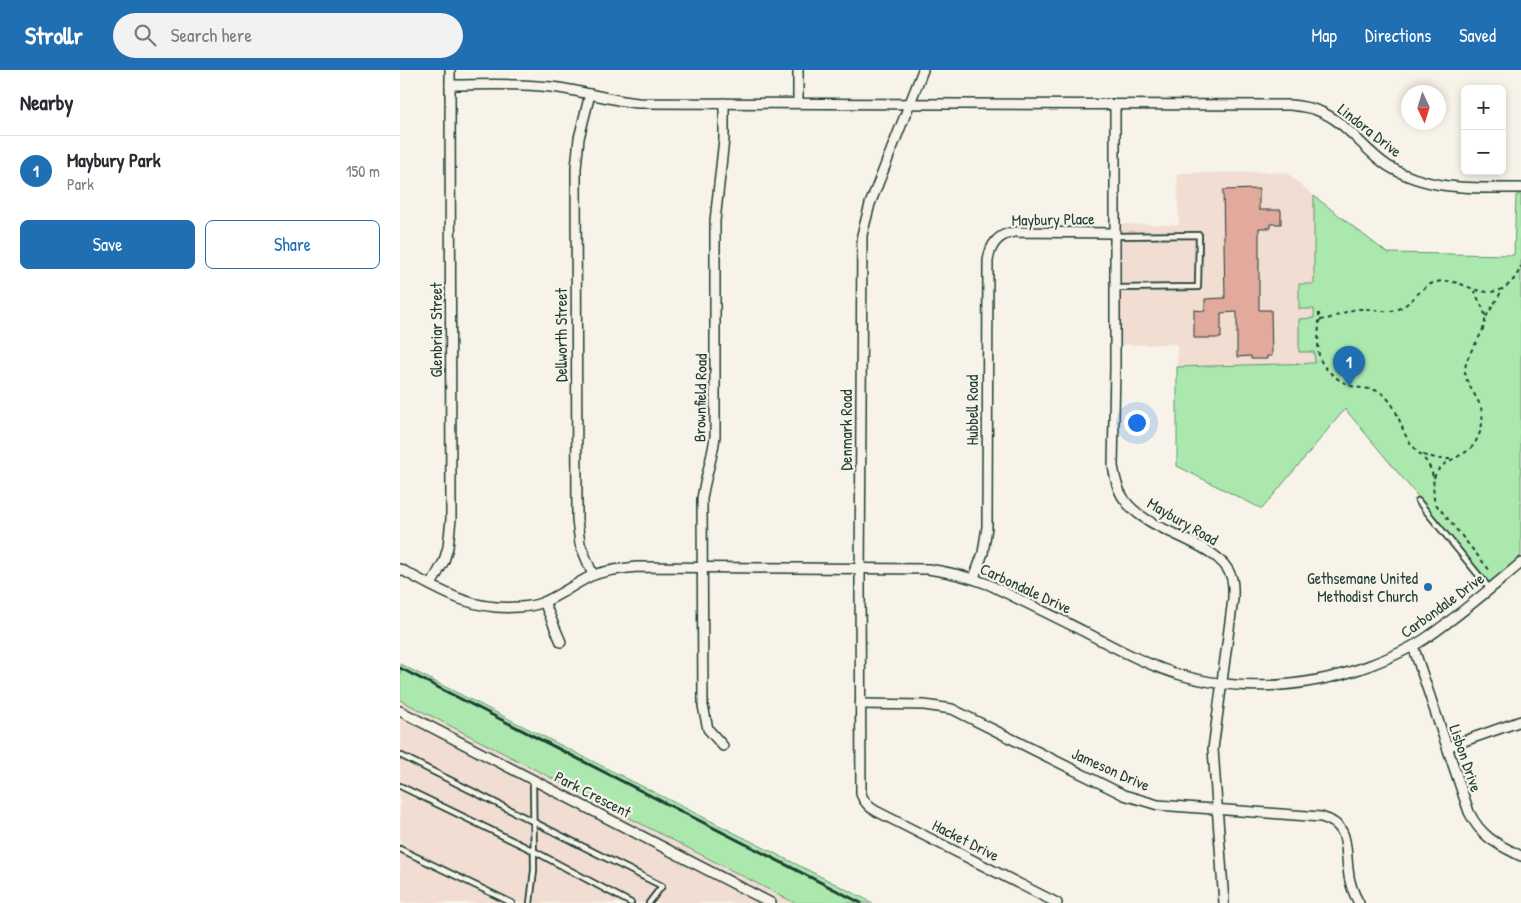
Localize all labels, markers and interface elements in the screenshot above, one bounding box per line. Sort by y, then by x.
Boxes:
search box [113,13,463,58]
text: Strollr [25,19,83,51]
icon: search [131,21,159,49]
text: Search here [171,22,252,48]
text: Map [1312,23,1337,48]
text: Directions [1365,23,1431,48]
text: Saved [1459,23,1496,48]
north arrow [1401,85,1446,130]
map controls [1461,85,1506,175]
button: + [1461,85,1506,130]
text: Nearby [20,88,73,117]
street label: Lindora Drive [1333,98,1407,162]
button: − [1461,130,1506,175]
text: Maybury Park [67,147,161,173]
text: 1 [33,160,39,182]
text: 150 m [346,160,380,182]
text: Park [67,173,94,195]
street label: Maybury Place [1011,207,1095,231]
button: Save [20,220,195,269]
button: Share [205,220,380,269]
street label: Glenbriar Street [425,282,447,378]
street label: Dellworth Street [550,287,572,382]
pin: 1 [1333,346,1365,387]
street label: Brownfield Road [688,354,712,442]
street label: Hubbell Road [961,375,983,445]
street label: Denmark Road [835,389,857,471]
your location [1124,410,1150,436]
street label: Maybury Road [1144,492,1222,550]
street label: Carbondale Drive [977,557,1076,619]
place label: Gethsemane United Methodist Church [1307,567,1418,607]
street label: Carbondale Drive [1396,567,1489,643]
marker: Gethsemane United Methodist Church [1422,581,1434,593]
street label: Lisbon Drive [1444,721,1488,795]
street label: Jameson Drive [1069,742,1154,796]
street label: Park Crescent [551,765,636,823]
street label: Hacket Drive [929,814,1004,866]

